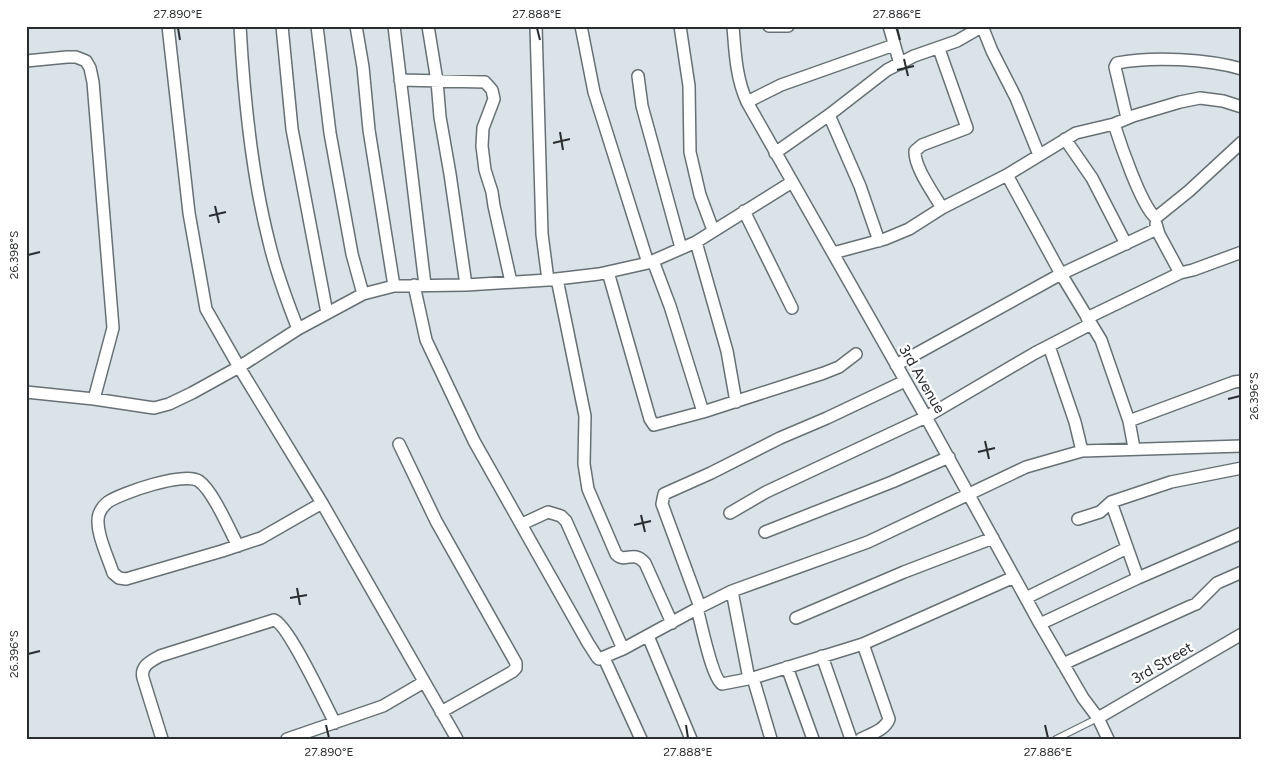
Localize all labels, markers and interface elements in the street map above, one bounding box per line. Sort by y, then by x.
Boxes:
text: 27.890°E [153,7,203,21]
text: 27.888°E [512,7,562,21]
text: 27.886°E [873,7,921,21]
text: 26.398°S [7,231,21,279]
street label: 3rd Avenue [895,341,949,417]
text: 26.396°S [1247,372,1261,420]
text: 26.396°S [7,630,21,678]
street label: 3rd Street [1128,638,1196,688]
text: 27.890°E [304,745,354,759]
text: 27.888°E [663,745,713,759]
text: 27.886°E [1024,745,1072,759]

